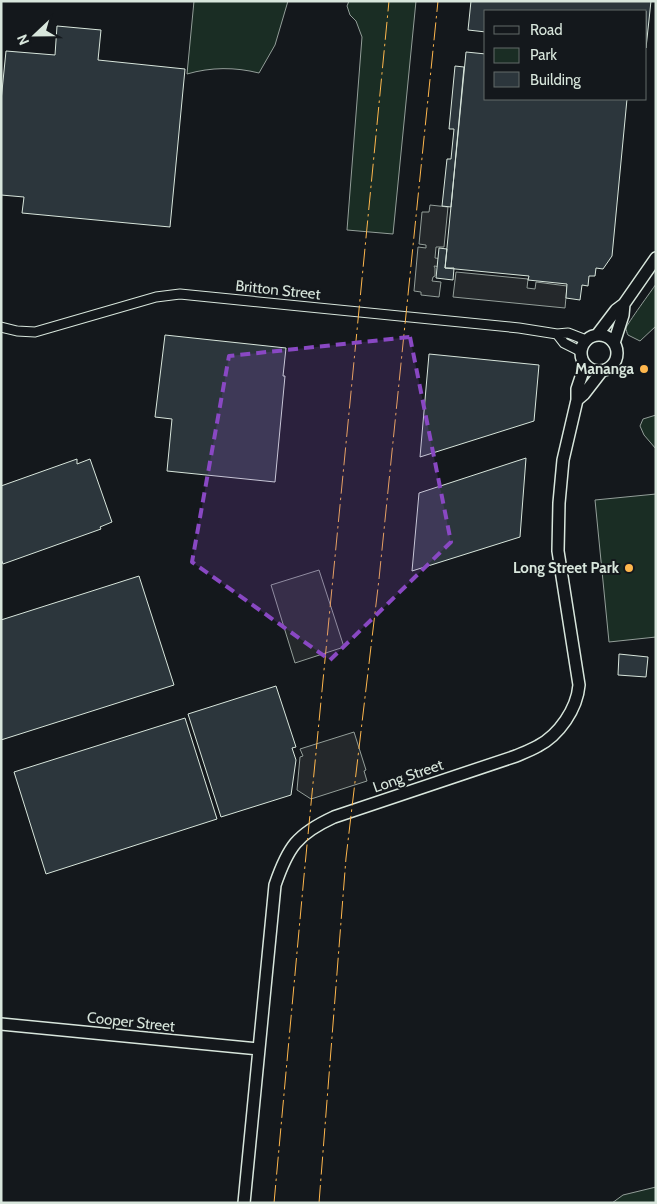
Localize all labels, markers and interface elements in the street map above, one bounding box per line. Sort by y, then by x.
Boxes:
north arrow [10,10,60,60]
legend [484,10,647,100]
text: Road [530,21,563,39]
text: N [13,32,33,48]
text: Park [530,46,557,64]
text: Building [530,71,581,89]
street label: Britton Street [235,277,321,303]
place label: Mananga [575,360,635,378]
marker: Mananga [638,363,650,375]
place label: Long Street Park [513,559,620,577]
marker: Long Street Park [623,562,635,574]
street label: Long Street [370,756,446,796]
street label: Cooper Street [86,1008,176,1036]

